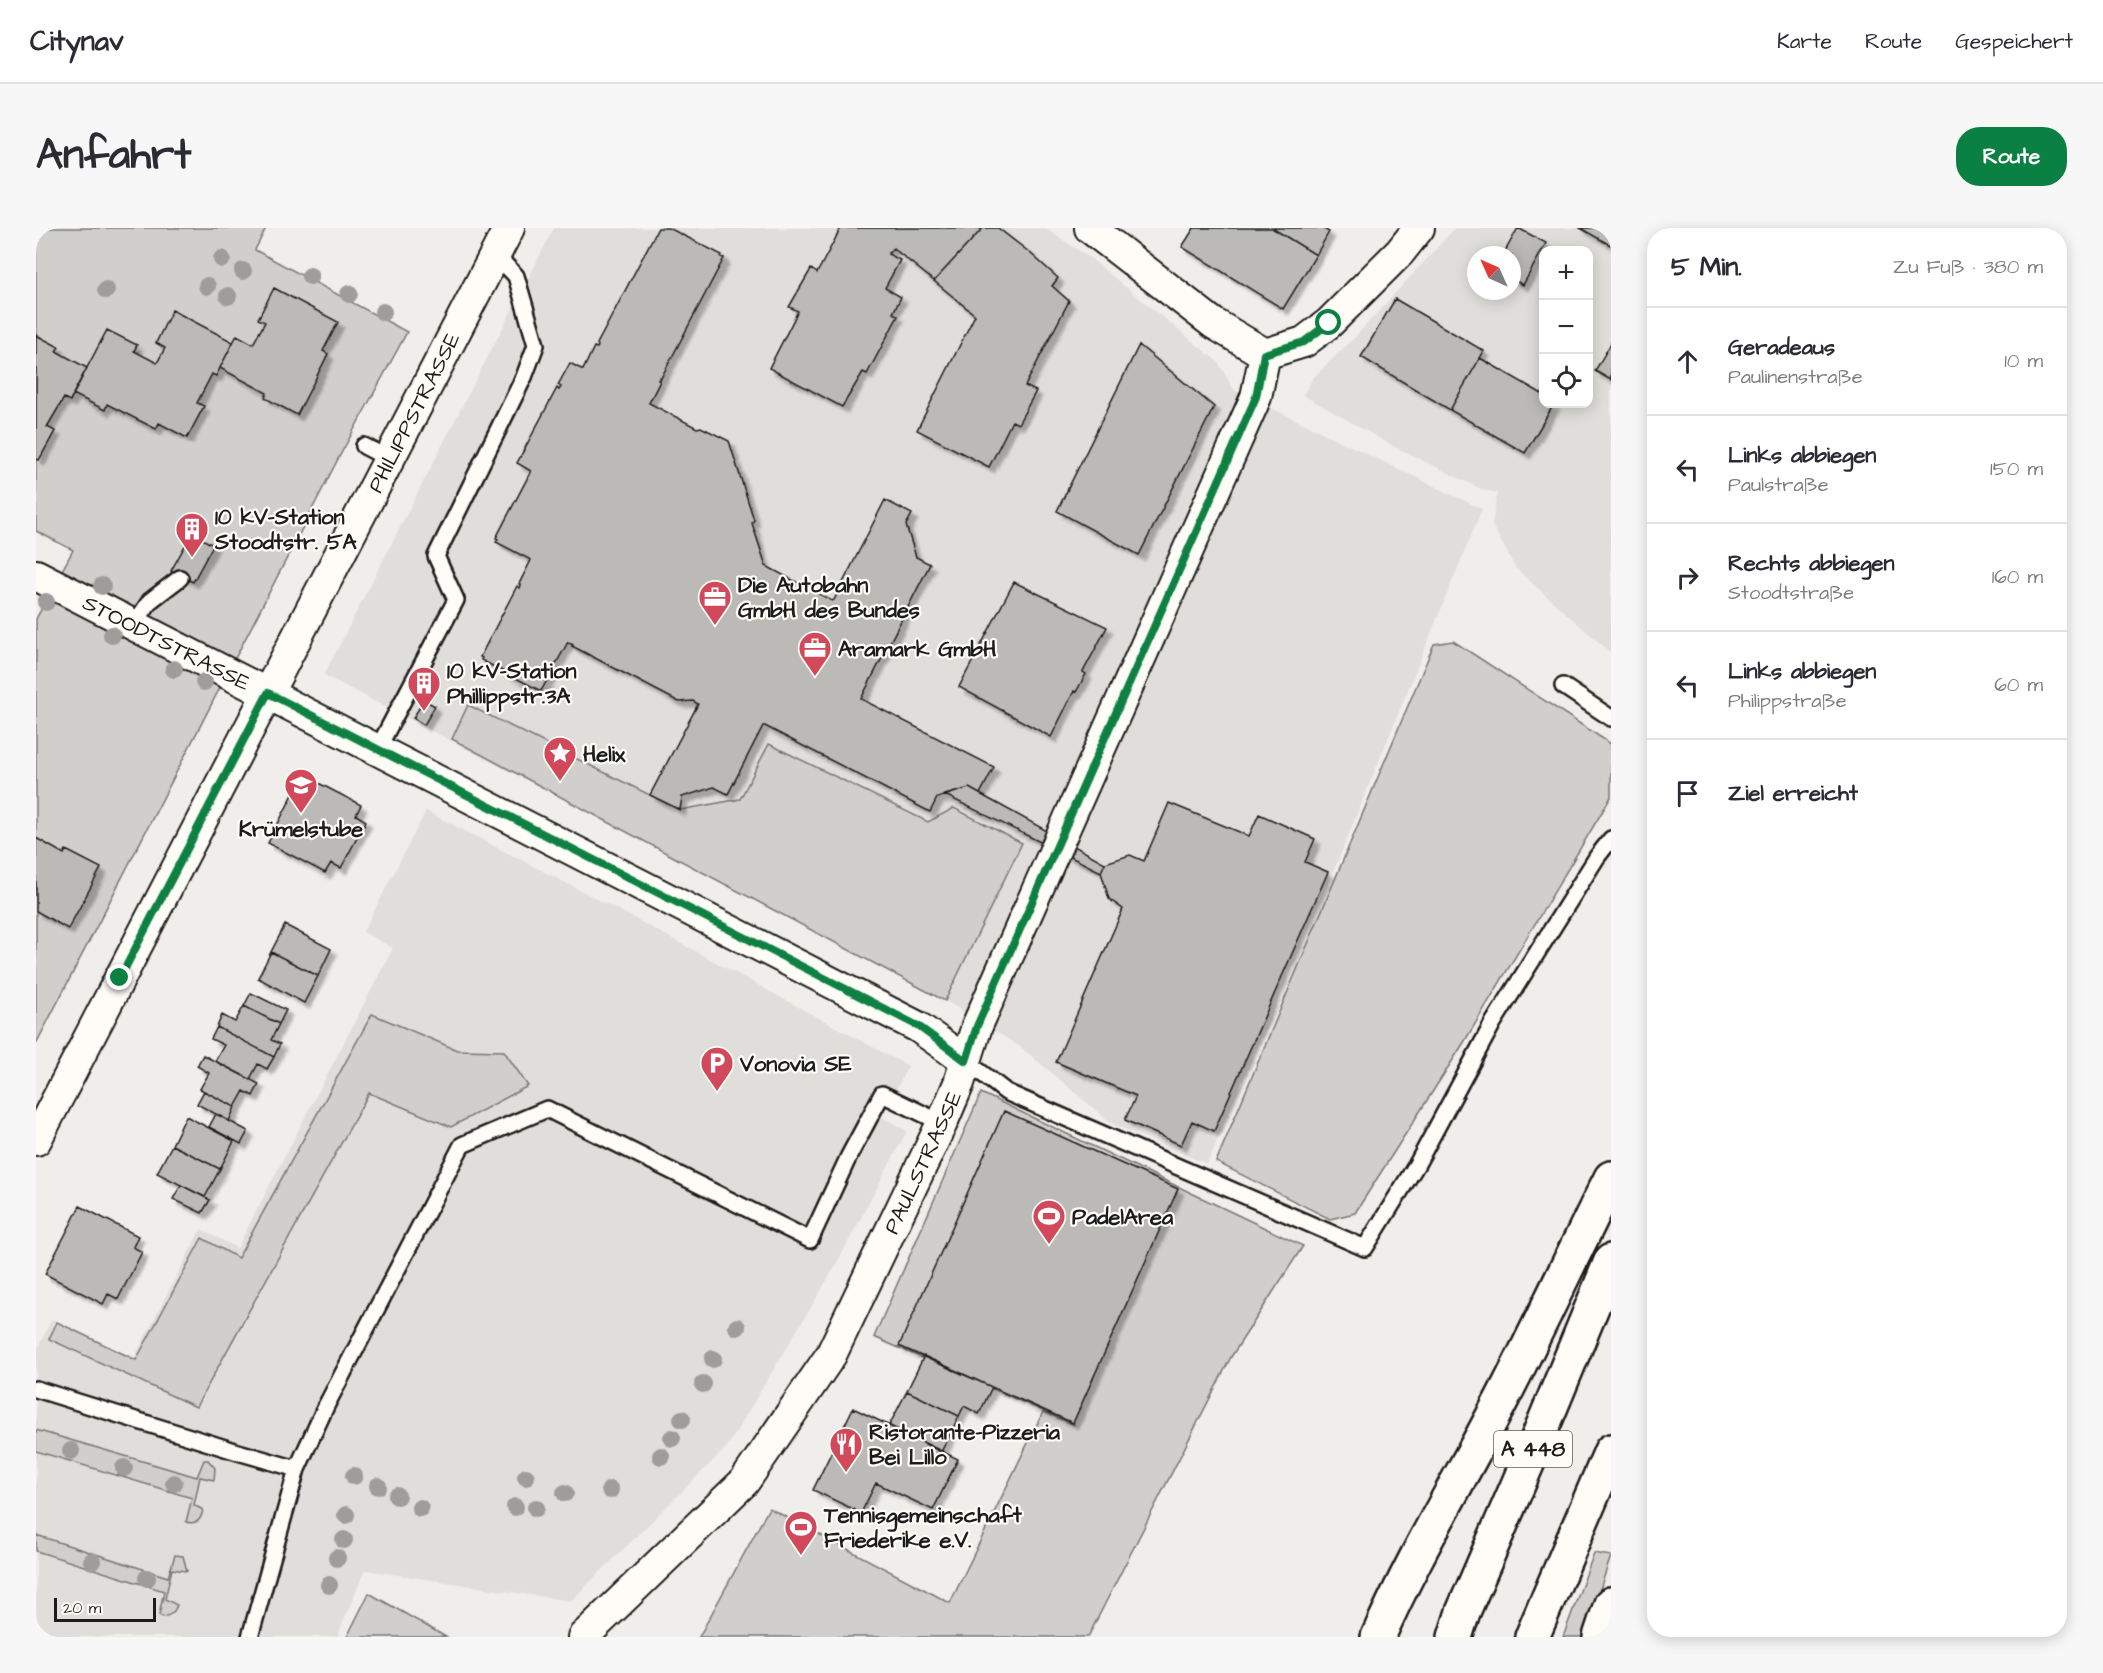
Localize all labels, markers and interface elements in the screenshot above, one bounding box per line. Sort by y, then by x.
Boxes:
text: Citynav [30,22,124,61]
text: Karte [1777,27,1832,56]
text: Route [1865,27,1922,56]
text: Gespeichert [1955,27,2073,56]
text: Anfahrt [36,127,191,185]
button: Route [1956,127,2067,186]
north arrow [1467,246,1521,300]
map controls [1539,246,1593,408]
button: + [1539,246,1593,300]
text: 5 Min. [1671,249,1742,285]
text: Zu Fuß · 380 m [1893,253,2043,281]
button: − [1539,300,1593,354]
route start [1315,309,1341,335]
street label: PHILIPPSTRASSE [361,327,468,498]
text: Geradeaus [1728,332,1835,363]
icon: ahead [1671,345,1704,378]
text: 10 m [2004,347,2043,375]
button: locate [1539,354,1593,408]
text: Paulinenstraße [1728,363,1862,391]
text: Links abbiegen [1728,440,1876,471]
icon: left [1671,453,1704,486]
text: 150 m [1990,455,2043,483]
text: Paulstraße [1728,471,1829,499]
place label: 10 kV-Station Stoodtstr. 5A [214,502,358,558]
building icon: 10 kV-Station Stoodtstr. 5A [174,511,210,558]
text: Rechts abbiegen [1728,548,1895,579]
icon: right [1671,561,1704,594]
text: 160 m [1992,563,2043,591]
place label: Die Autobahn GmbH des Bundes [738,570,920,626]
office icon: Die Autobahn GmbH des Bundes [697,579,733,626]
text: Stoodtstraße [1728,579,1854,607]
street label: STOODTSTRASSE [77,588,255,699]
office icon: Aramark GmbH [797,630,833,677]
place label: Aramark GmbH [838,634,997,665]
place label: 10 kV-Station Phillippstr.3A [447,656,576,712]
text: Links abbiegen [1728,656,1876,687]
building icon: 10 kV-Station Phillippstr.3A [406,665,442,712]
icon: left [1671,669,1704,702]
text: 60 m [1994,671,2043,699]
text: Philippstraße [1728,687,1847,715]
place icon: Helix [542,735,578,782]
place label: Helix [583,739,626,770]
school or university icon: Krümelstube [283,767,319,814]
icon: arrive [1671,777,1704,810]
text: Ziel erreicht [1728,778,1858,809]
place label: Krümelstube [239,814,363,845]
route end [106,964,132,990]
parking icon: Vonovia SE [699,1045,735,1092]
place label: Vonovia SE [739,1049,851,1080]
street label: PAULSTRASSE [877,1086,970,1239]
sports icon: PadelArea [1031,1198,1067,1245]
place label: PadelArea [1072,1202,1174,1233]
place label: Ristorante-Pizzeria Bei Lillo [869,1417,1061,1473]
restaurant icon: Ristorante-Pizzeria Bei Lillo [828,1426,864,1473]
road number: A 448 [1494,1431,1572,1467]
place label: Tennisgemeinschaft Friederike e.V. [823,1500,1023,1556]
sports icon: Tennisgemeinschaft Friederike e.V. [783,1509,819,1556]
scale bar [54,1595,156,1622]
text: 20 m [63,1597,101,1619]

